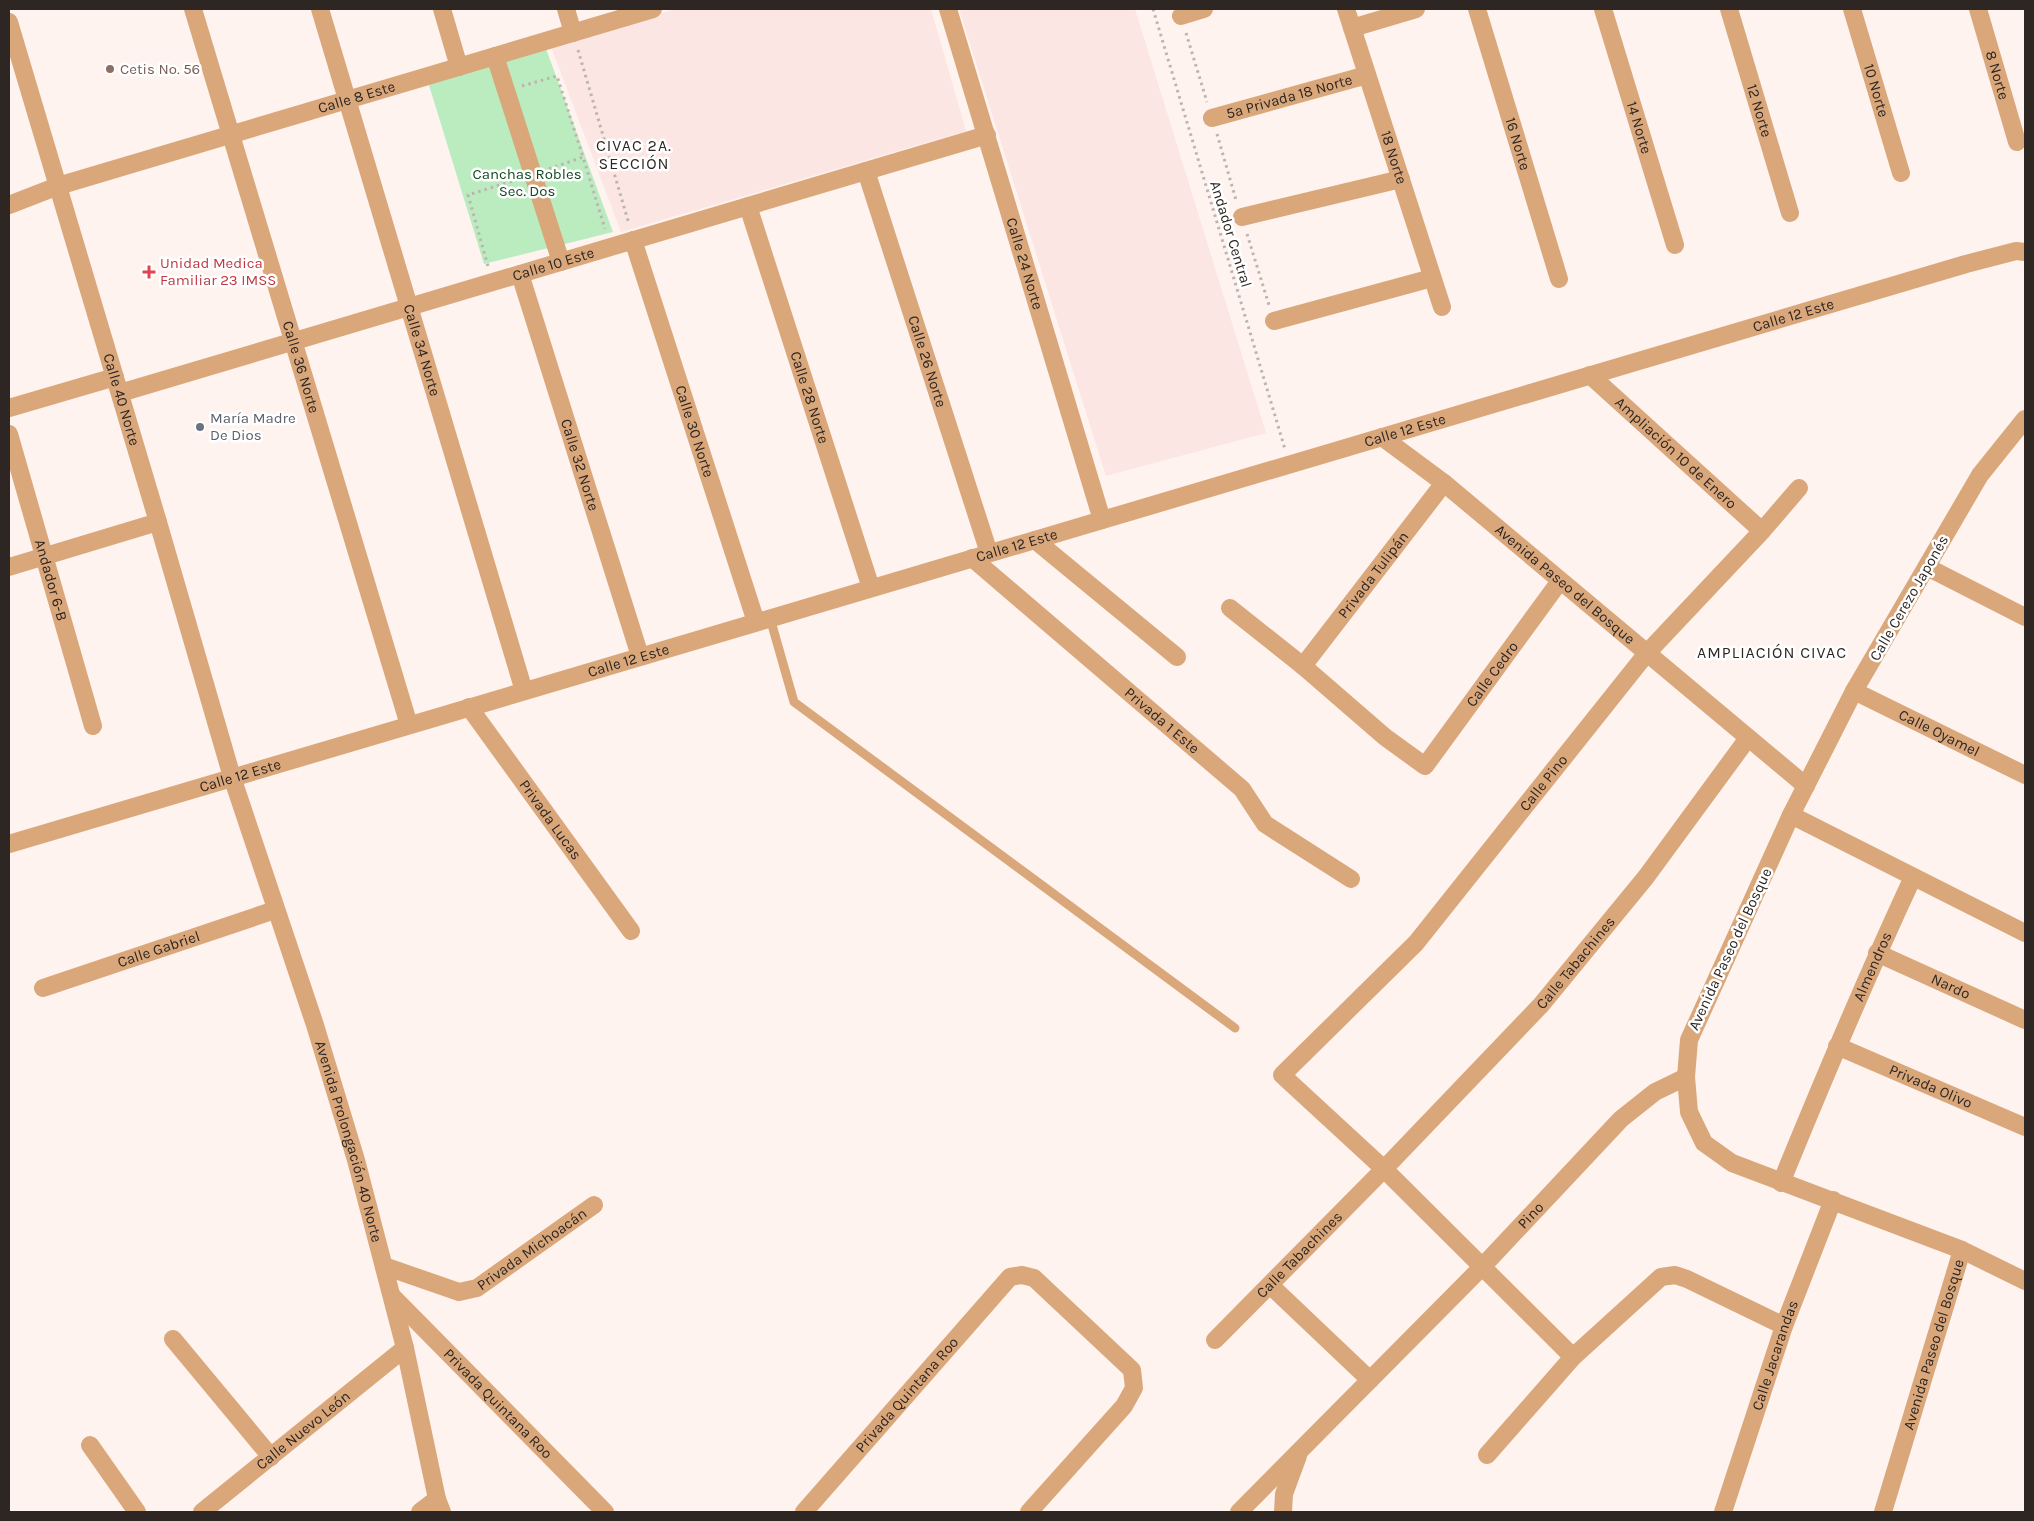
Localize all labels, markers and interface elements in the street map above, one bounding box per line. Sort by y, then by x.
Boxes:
street label: 8 Norte [1982,49,2013,102]
place label: Cetis No. 56 [120,60,200,78]
street label: 10 Norte [1860,62,1893,119]
marker: Cetis No. 56 [104,63,116,75]
street label: 5a Privada 18 Norte [1224,71,1354,123]
street label: Calle 8 Este [316,77,397,117]
street label: 12 Norte [1743,82,1776,139]
street label: 14 Norte [1623,99,1656,156]
street label: 16 Norte [1501,115,1534,173]
street label: 18 Norte [1377,129,1411,186]
district label: CIVAC 2A. SECCIÓN [596,136,672,173]
park label: Canchas Robles Sec. Dos [472,165,582,200]
street label: Andador Central [1206,179,1256,289]
street label: Calle 24 Norte [1002,216,1047,312]
street label: Calle 10 Este [510,243,596,285]
place label: Unidad Medica Familiar 23 IMSS [160,254,276,289]
marker: Unidad Medica Familiar 23 IMSS [142,265,156,279]
street label: Calle 12 Este [1750,295,1836,336]
street label: Calle 34 Norte [400,302,444,398]
street label: Calle 26 Norte [904,313,950,409]
street label: Calle 36 Norte [279,319,323,415]
street label: Calle 28 Norte [786,349,833,446]
street label: Calle 40 Norte [99,351,144,448]
street label: Calle 30 Norte [671,383,718,480]
street label: Ampliación 10 de Enero [1611,393,1740,513]
place label: María Madre De Dios [210,409,296,444]
street label: Calle 12 Este [1362,410,1448,451]
street label: Calle 32 Norte [557,417,603,513]
marker: María Madre De Dios [194,421,206,433]
street label: Avenida Paseo del Bosque [1491,521,1639,648]
street label: Calle 12 Este [974,525,1060,566]
street label: Privada Tulipán [1334,528,1412,622]
street label: Calle Cerezo Japonés [1866,532,1952,664]
street label: Andador 6-B [31,537,71,623]
street label: Calle Cedro [1462,638,1522,710]
street label: Calle 12 Este [586,640,671,681]
district label: AMPLIACIÓN CIVAC [1697,643,1847,662]
street label: Privada 1 Este [1121,683,1203,758]
street label: Calle Oyamel [1896,705,1983,760]
street label: Calle Pino [1516,751,1571,815]
street label: Calle 12 Este [197,755,283,796]
street label: Privada Lucas [515,776,586,863]
street label: Avenida Paseo del Bosque [1684,865,1776,1033]
street label: Calle Tabachines [1532,913,1619,1013]
street label: Calle Gabriel [115,927,202,971]
street label: Almendros [1849,929,1896,1004]
street label: Nardo [1928,970,1973,1003]
street label: Avenida Prolongación 40 Norte [311,1038,386,1244]
street label: Privada Olivo [1886,1061,1975,1112]
street label: Pino [1514,1198,1547,1232]
street label: Privada Michoacán [473,1204,590,1294]
street label: Calle Tabachines [1253,1208,1346,1302]
street label: Avenida Paseo del Bosque [1899,1257,1968,1432]
street label: Calle Jacarandas [1748,1298,1802,1413]
street label: Privada Quintana Roo [851,1333,962,1456]
street label: Privada Quintana Roo [440,1345,556,1462]
street label: Calle Nuevo León [253,1387,354,1474]

